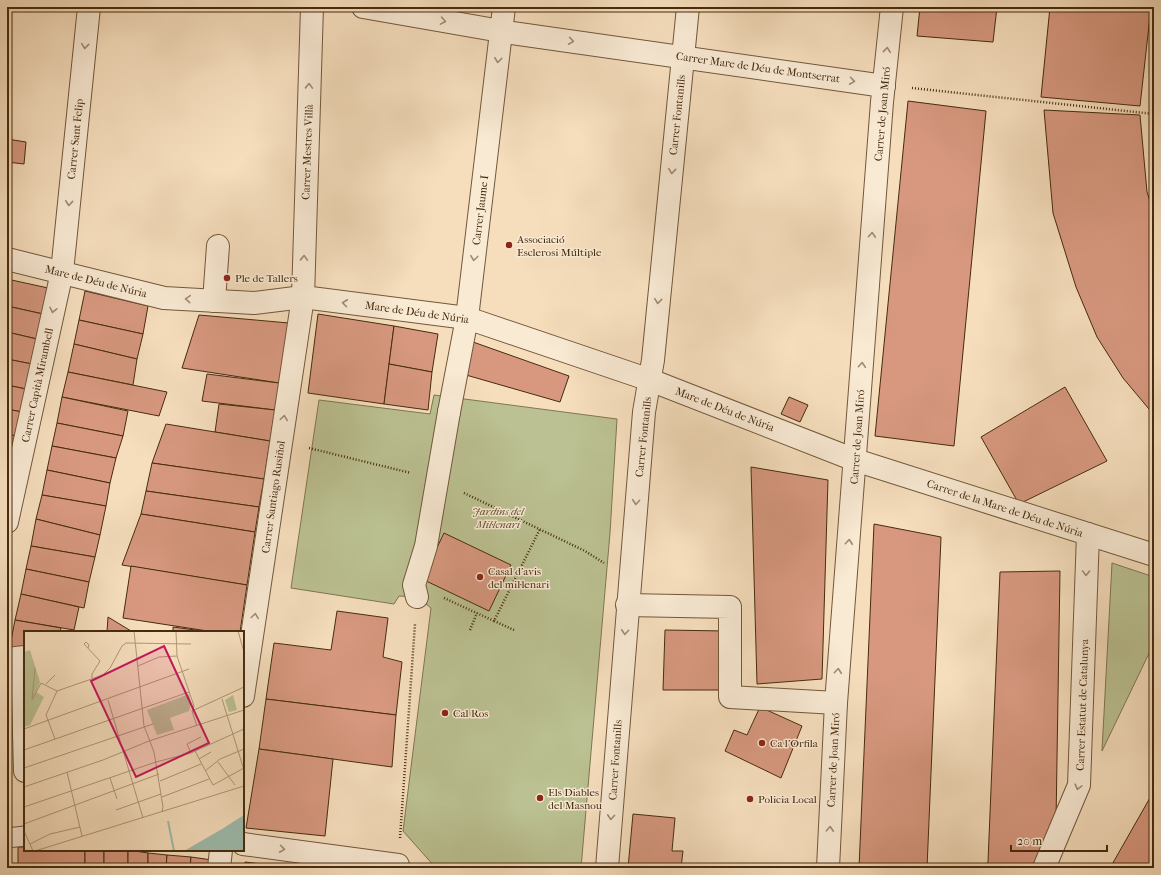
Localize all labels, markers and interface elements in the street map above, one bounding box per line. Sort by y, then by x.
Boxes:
one-way arrow [440,16,446,25]
one-way arrow [568,36,574,45]
one-way arrow [81,43,90,49]
one-way arrow [883,47,892,53]
street label: Carrer Mare de Déu de Montserrat [675,50,841,85]
one-way arrow [494,57,503,63]
street label: Carrer de Joan Miró [872,66,893,162]
street label: Carrer Fontanills [667,74,688,156]
one-way arrow [849,76,855,85]
one-way arrow [305,83,314,89]
street label: Carrer Sant Felip [65,98,86,180]
street label: Carrer Mestres Villà [299,103,316,200]
one-way arrow [667,168,676,174]
street label: Carrer Jaume I [470,174,491,246]
one-way arrow [65,200,74,206]
one-way arrow [867,232,876,238]
place label: Associació Esclerosi Múltiple [516,233,602,259]
marker: Associació Esclerosi Múltiple [504,240,514,250]
one-way arrow [300,255,308,261]
one-way arrow [470,255,479,261]
street label: Mare de Déu de Núria [43,262,149,301]
place label: Ple de Tallers [235,272,298,285]
marker: Ple de Tallers [222,273,232,283]
one-way arrow [185,295,191,304]
one-way arrow [654,298,663,304]
one-way arrow [342,299,348,308]
street label: Mare de Déu de Núria [364,299,471,326]
one-way arrow [50,307,58,313]
street label: Carrer Capità Mirambell [19,327,56,444]
one-way arrow [858,362,867,368]
street label: Mare de Déu de Núria [674,385,777,435]
street label: Carrer de Joan Miró [848,389,867,485]
street label: Carrer Fontanills [633,396,654,478]
one-way arrow [279,415,288,421]
street label: Carrer Santiago Rusiñol [259,440,288,554]
street label: Carrer de la Mare de Déu de Núria [925,477,1085,540]
one-way arrow [632,499,641,505]
park label: Jardins del Mil·lenari [472,505,525,531]
one-way arrow [844,539,853,545]
place label: Casal d'avis del mil·lenari [488,565,550,591]
one-way arrow [1082,570,1091,576]
marker: Casal d'avis del mil·lenari [475,572,485,582]
one-way arrow [250,613,259,619]
one-way arrow [621,629,630,635]
inset map [24,631,244,851]
street label: Carrer Estatut de Catalunya [1074,638,1091,771]
one-way arrow [834,668,843,674]
place label: Cal Ros [453,707,488,720]
marker: Cal Ros [440,708,450,718]
street label: Carrer de Joan Miró [825,712,842,808]
street label: Carrer Fontanills [606,719,625,801]
place label: Ca l'Orfila [770,737,819,750]
marker: Ca l'Orfila [757,738,767,748]
one-way arrow [1074,783,1083,790]
place label: Els Diables del Masnou [548,786,603,812]
marker: Els Diables del Masnou [535,793,545,803]
place label: Policia Local [758,793,817,806]
marker: Policia Local [745,794,755,804]
one-way arrow [606,814,615,820]
one-way arrow [826,826,834,832]
scale bar [1011,827,1107,853]
text: 20 m [1017,834,1042,848]
one-way arrow [279,844,285,853]

